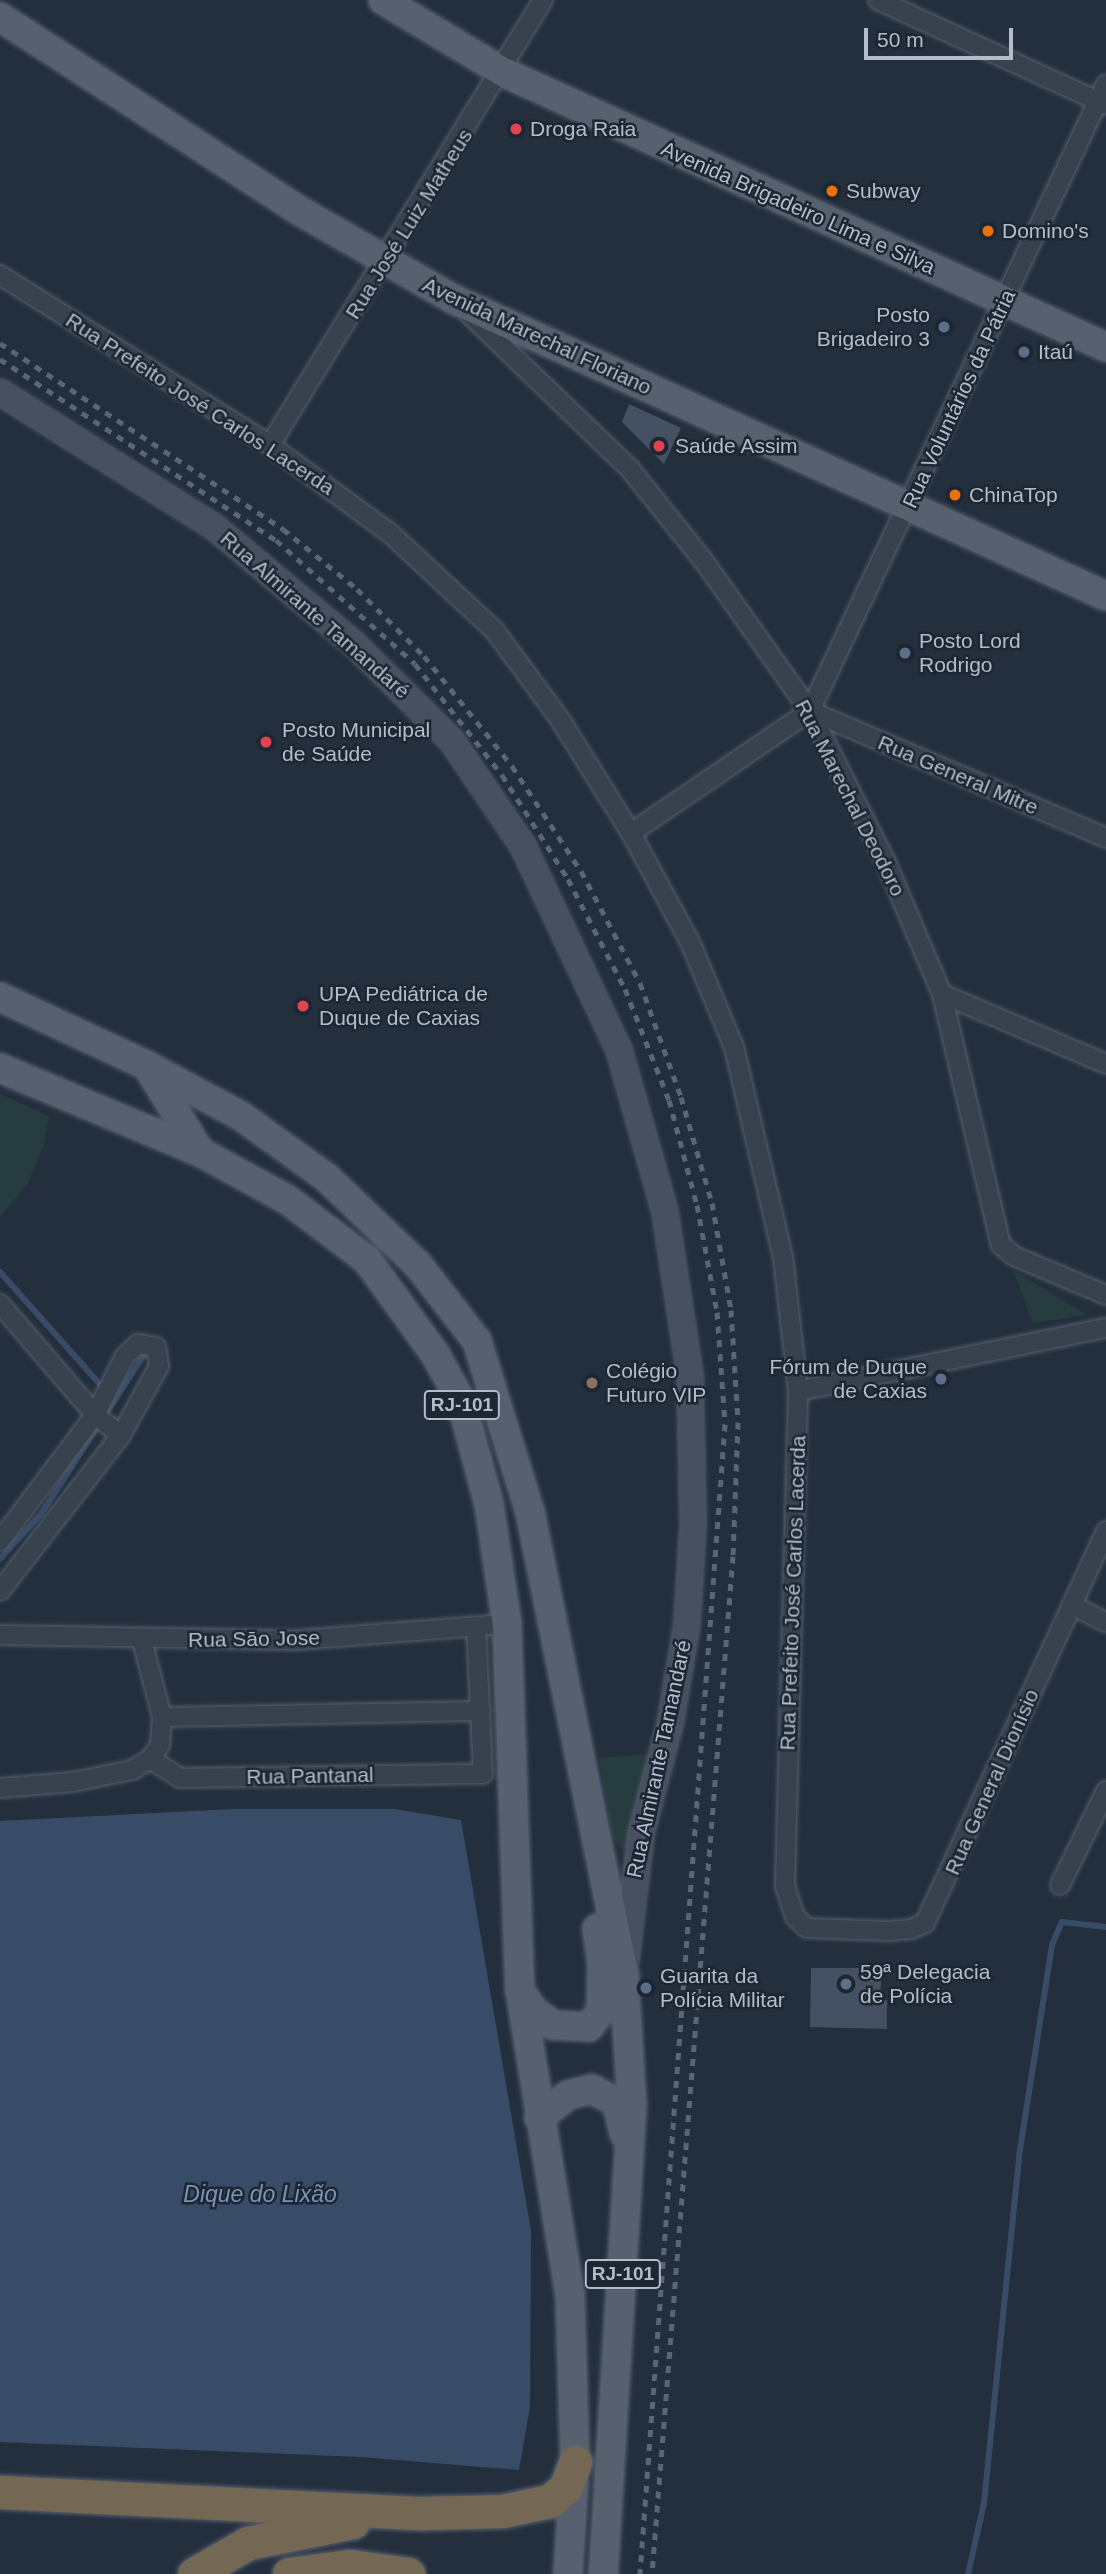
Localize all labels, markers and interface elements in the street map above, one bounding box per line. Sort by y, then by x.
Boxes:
scale bar [868,14,1017,58]
text: 50 m [877,28,924,51]
place label: Droga Raia [530,116,636,142]
marker: Droga Raia [508,121,524,137]
street label: Rua José Luiz Matheus [340,124,478,324]
street label: Avenida Brigadeiro Lima e Silva [657,136,939,280]
place label: Subway [846,178,921,204]
marker: Subway [824,183,840,199]
place label: Domino's [1002,218,1089,244]
marker: Domino's [980,223,996,239]
street label: Avenida Marechal Floriano [419,272,655,400]
street label: Rua Voluntários da Pátria [897,286,1021,512]
place label: Posto Brigadeiro 3 [817,302,930,352]
street label: Rua Prefeito José Carlos Lacerda [61,308,339,500]
marker: Posto Brigadeiro 3 [936,319,952,335]
place label: Itaú [1038,339,1073,365]
marker: Itaú [1016,344,1032,360]
place label: Saúde Assim [675,433,799,459]
marker: Saúde Assim [649,436,669,456]
place label: ChinaTop [969,482,1058,508]
marker: ChinaTop [947,487,963,503]
street label: Rua Almirante Tamandaré [215,525,415,705]
place label: Posto Lord Rodrigo [919,628,1021,678]
marker: Posto Lord Rodrigo [897,645,913,661]
street label: Rua Marechal Deodoro [789,696,911,900]
place label: Posto Municipal de Saúde [282,717,430,767]
street label: Rua General Mitre [874,730,1042,820]
marker: Posto Municipal de Saúde [256,732,276,752]
place label: UPA Pediátrica de Duque de Caxias [319,981,489,1031]
marker: UPA Pediátrica de Duque de Caxias [293,996,313,1016]
place label: Fórum de Duque de Caxias [769,1354,927,1404]
place label: Colégio Futuro VIP [606,1358,706,1408]
marker: Fórum de Duque de Caxias [933,1371,949,1387]
marker: Colégio Futuro VIP [584,1375,600,1391]
road number: RJ-101 [424,1390,500,1420]
street label: Rua Prefeito José Carlos Lacerda [775,1435,811,1751]
street label: Rua Sāo Jose [188,1625,320,1653]
street label: Rua Almirante Tamandaré [621,1637,697,1881]
street label: Rua General Dionísio [940,1685,1044,1879]
street label: Rua Pantanal [246,1762,374,1790]
place label: 59ª Delegacia de Polícia [860,1959,990,2009]
place label: Guarita da Polícia Militar [660,1963,785,2013]
marker: 59ª Delegacia de Polícia [838,1976,854,1992]
marker: Guarita da Polícia Militar [638,1980,654,1996]
water label: Dique do Lixão [183,2180,337,2208]
road number: RJ-101 [584,2258,662,2290]

